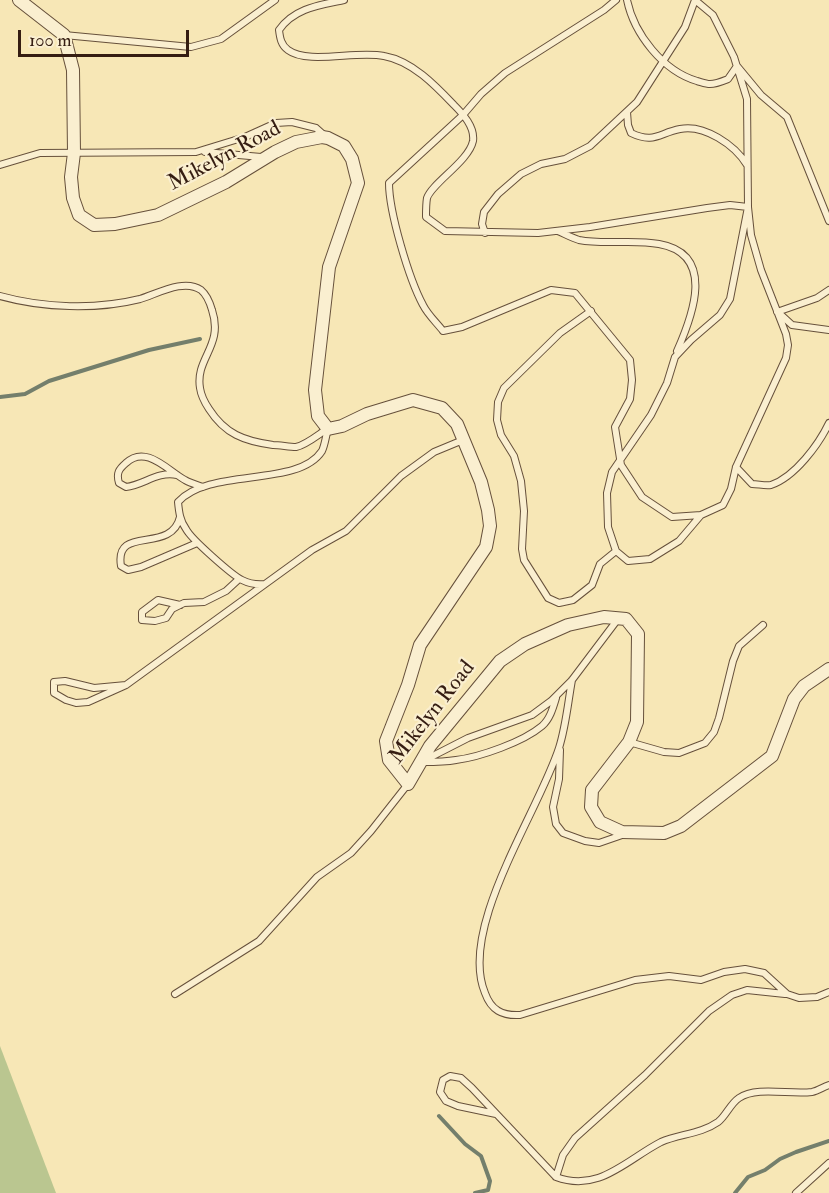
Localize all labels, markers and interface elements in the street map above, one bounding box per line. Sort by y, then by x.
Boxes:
scale bar [21,18,192,56]
text: 100 m [29,29,72,52]
street label: Mikelyn Road [164,116,286,198]
street label: Mikelyn Road [385,656,481,770]

